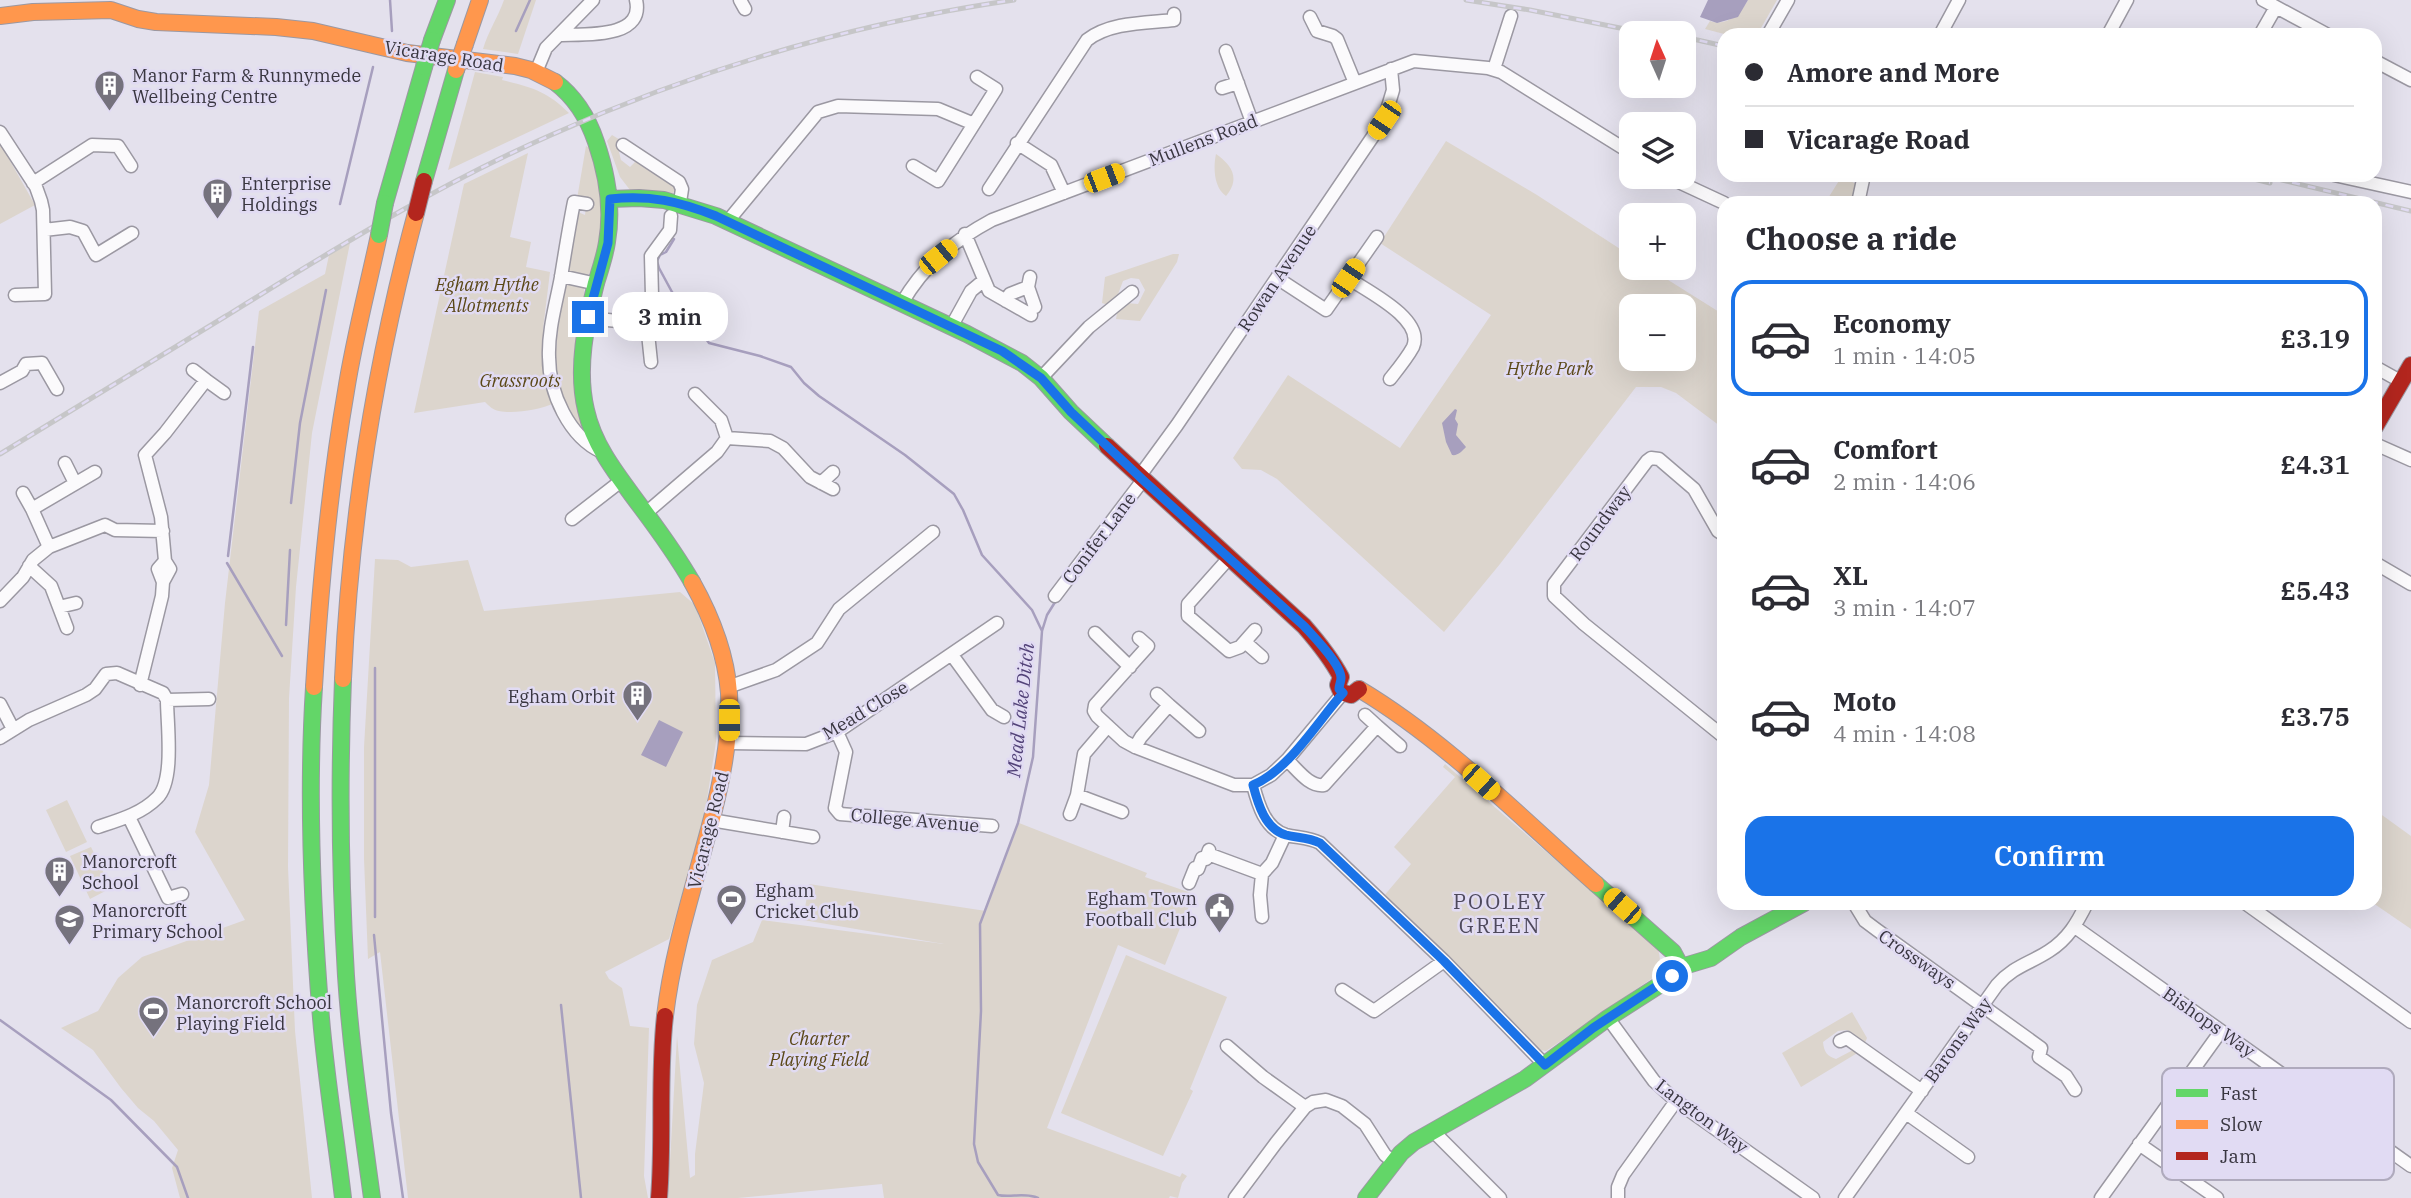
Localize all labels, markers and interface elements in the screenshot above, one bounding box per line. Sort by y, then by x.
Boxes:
north arrow [1619,21,1696,98]
map controls [1619,21,1696,371]
street label: Vicarage Road [383,35,505,77]
text: Amore and More [1787,55,2000,89]
place label: Manor Farm & Runnymede Wellbeing Centre [132,64,361,108]
building icon: Manor Farm & Runnymede Wellbeing Centre [92,68,126,112]
car [1364,97,1405,143]
street label: Mullens Road [1145,109,1261,171]
button: layers [1619,112,1696,189]
text: Vicarage Road [1787,122,1970,156]
car [1081,161,1128,195]
place label: Enterprise Holdings [241,172,331,216]
building icon: Enterprise Holdings [201,176,235,220]
button: + [1619,203,1696,280]
text: Choose a ride [1745,217,1957,259]
street label: Rowan Avenue [1233,220,1321,336]
car [916,236,961,278]
car [1328,255,1369,301]
park label: Egham Hythe Allotments [434,273,539,317]
callout: 3 min [612,292,728,342]
button: − [1619,294,1696,371]
route end [572,301,604,333]
text: 3 min [638,301,702,331]
text: Economy [1833,306,1951,340]
icon: car [1749,307,1812,370]
text: £3.19 [2281,321,2350,355]
text: 1 min · 14:05 [1833,340,1976,370]
park label: Hythe Park [1506,357,1594,380]
park label: Grassroots [479,369,561,392]
text: Comfort [1833,432,1938,466]
icon: car [1749,433,1812,496]
text: £4.31 [2281,447,2350,481]
text: 2 min · 14:06 [1833,466,1976,496]
street label: Roundway [1564,480,1636,565]
street label: Conifer Lane [1057,488,1141,588]
text: XL [1833,558,1868,592]
icon: car [1749,559,1812,622]
text: £5.43 [2281,573,2350,607]
text: 3 min · 14:07 [1833,592,1976,622]
water label: Mead Lake Ditch [1001,641,1039,779]
street label: Mead Close [818,675,912,745]
building icon: Egham Orbit [621,679,655,723]
text: Moto [1833,684,1896,718]
place label: Egham Orbit [508,685,615,708]
icon: car [1749,685,1812,748]
car [719,699,740,741]
text: £3.75 [2281,699,2350,733]
text: 4 min · 14:08 [1833,718,1976,748]
car [1459,760,1504,804]
street label: Vicarage Road [682,769,734,891]
street label: College Avenue [850,803,980,837]
button: Confirm [1745,816,2354,896]
place label: Manorcroft School [82,850,177,894]
building icon: Manorcroft School [42,854,76,898]
place label: Egham Cricket Club [755,879,859,923]
sports icon: Egham Cricket Club [715,883,749,927]
car [1600,884,1645,928]
place label: Egham Town Football Club [1085,887,1197,931]
district label: POOLEY GREEN [1453,887,1547,939]
public building icon: Egham Town Football Club [1203,891,1237,935]
place label: Manorcroft Primary School [92,899,223,943]
school or university icon: Manorcroft Primary School [52,903,86,947]
street label: Crossways [1874,924,1960,994]
route start [1656,960,1688,992]
street label: Bishops Way [2158,982,2260,1062]
place label: Manorcroft School Playing Field [176,991,332,1035]
street label: Barons Way [1919,992,1997,1087]
sports icon: Manorcroft School Playing Field [136,995,170,1039]
park label: Charter Playing Field [768,1027,869,1071]
legend [2162,1068,2394,1180]
street label: Langton Way [1651,1074,1753,1158]
text: Fast [2220,1081,2258,1105]
text: Slow [2220,1112,2262,1136]
text: Jam [2220,1144,2257,1168]

